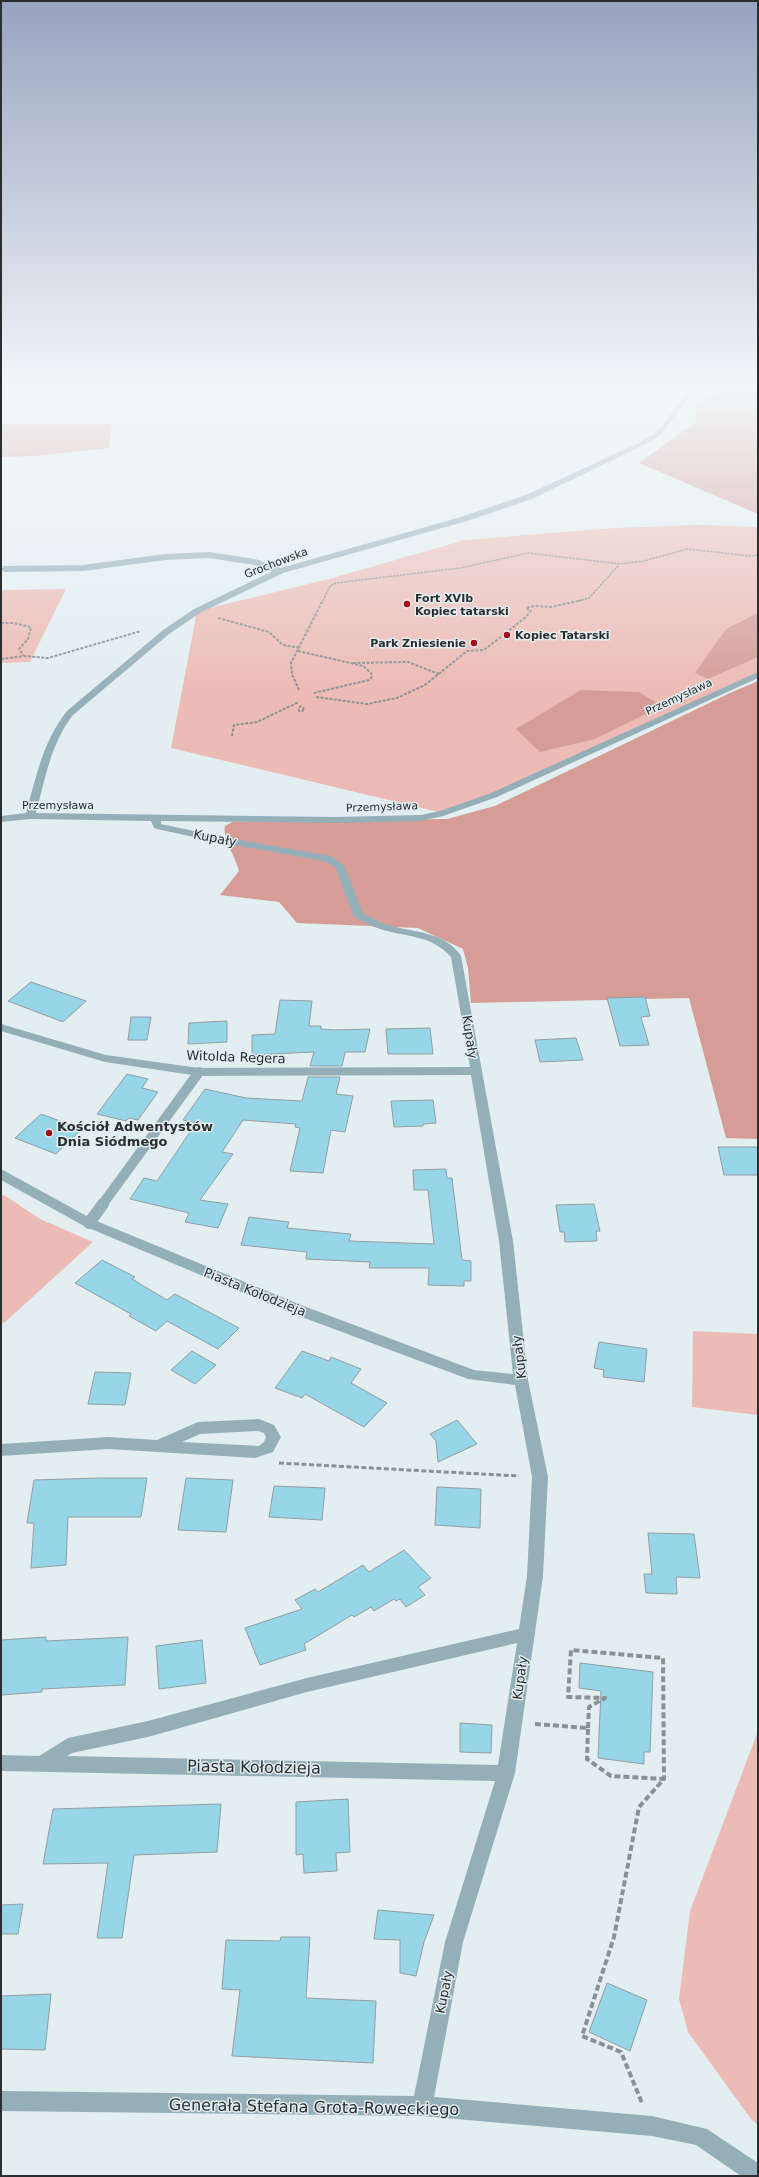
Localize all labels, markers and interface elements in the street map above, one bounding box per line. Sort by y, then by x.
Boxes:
street label: Grochowska [242,545,310,581]
place label: Fort XVIb Kopiec tatarski [415,592,509,618]
marker: Fort XVIb Kopiec tatarski [402,599,412,609]
place label: Kopiec Tatarski [515,629,610,642]
marker: Kopiec Tatarski [502,630,512,640]
place label: Park Zniesienie [370,637,466,650]
marker: Park Zniesienie [469,638,479,648]
street label: Przemysława [644,676,714,718]
street label: Przemysława [22,799,94,812]
street label: Przemysława [346,799,418,815]
street label: Kupały [192,826,238,850]
street label: Kupały [459,1014,481,1060]
street label: Witolda Regera [186,1048,286,1066]
place label: Kościół Adwentystów Dnia Siódmego [57,1119,213,1149]
marker: Kościół Adwentystów Dnia Siódmego [44,1128,54,1138]
street label: Piasta Kołodzieja [202,1265,308,1319]
street label: Kupały [509,1334,529,1380]
street label: Kupały [510,1655,531,1701]
street label: Piasta Kołodzieja [187,1756,321,1778]
street label: Kupały [432,1969,456,2015]
street label: Generała Stefana Grota-Roweckiego [169,2095,459,2119]

